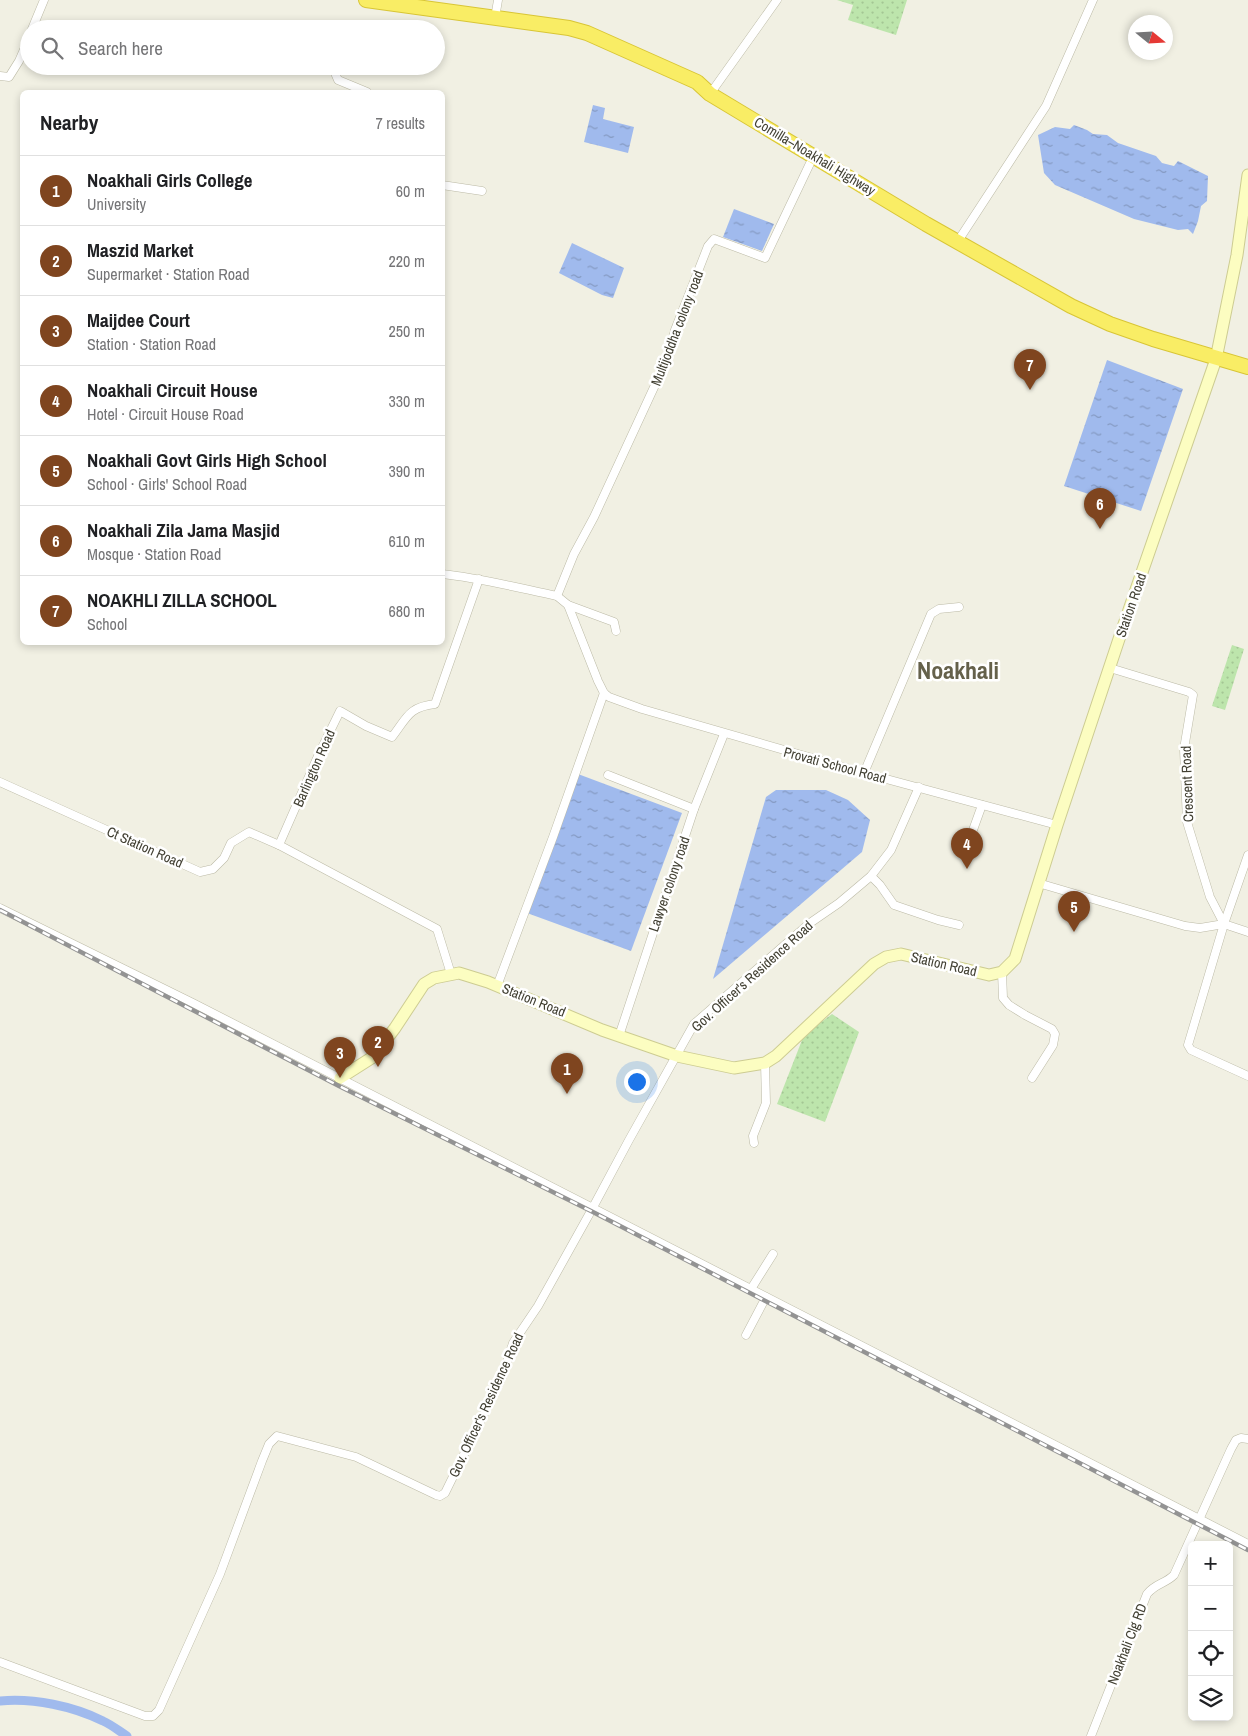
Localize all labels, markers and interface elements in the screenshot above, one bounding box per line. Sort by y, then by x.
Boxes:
north arrow [1128,15,1173,60]
search box [20,20,445,75]
icon: search [38,34,66,62]
text: Search here [78,35,163,61]
text: Nearby [40,108,98,137]
text: 7 results [375,112,425,134]
street label: Comilla–Noakhali Highway [751,113,879,199]
text: Noakhali Girls College [87,167,252,193]
text: 1 [52,180,60,202]
text: 60 m [396,180,425,202]
text: University [87,193,146,215]
text: Maszid Market [87,237,194,263]
text: 2 [52,250,60,272]
text: 220 m [389,250,425,272]
text: Supermarket · Station Road [87,263,250,285]
street label: Multijoddha colony road [647,268,707,388]
text: Maijdee Court [87,307,190,333]
text: 3 [52,320,60,342]
text: 250 m [389,320,425,342]
text: Station · Station Road [87,333,216,355]
pin: 7 [1014,349,1046,390]
text: Noakhali Circuit House [87,377,258,403]
text: 4 [52,390,60,412]
text: 330 m [389,390,425,412]
text: Hotel · Circuit House Road [87,403,244,425]
text: Noakhali Govt Girls High School [87,447,327,473]
text: 5 [52,460,60,482]
text: 390 m [389,460,425,482]
text: School · Girls' School Road [87,473,247,495]
pin: 6 [1084,488,1116,529]
text: Noakhali Zila Jama Masjid [87,517,280,543]
text: 6 [52,530,60,552]
text: 610 m [389,530,425,552]
text: Mosque · Station Road [87,543,221,565]
street label: Station Road [1112,570,1150,640]
text: NOAKHLI ZILLA SCHOOL [87,587,277,613]
text: 7 [52,600,60,622]
text: 680 m [389,600,425,622]
text: School [87,613,127,635]
district label: Noakhali [917,654,999,686]
street label: Barlington Road [289,726,339,810]
street label: Provati School Road [782,743,888,787]
street label: Crescent Road [1177,745,1197,823]
street label: Ct Station Road [104,822,186,872]
pin: 4 [951,828,983,869]
street label: Lawyer colony road [644,834,694,934]
pin: 5 [1058,891,1090,932]
street label: Gov. Officer's Residence Road [687,917,817,1035]
street label: Station Road [909,948,979,980]
street label: Station Road [500,979,568,1021]
pin: 2 [362,1026,394,1067]
pin: 3 [324,1037,356,1078]
pin: 1 [551,1053,583,1094]
your location [624,1069,650,1095]
street label: Gov. Officer's Residence Road [445,1330,527,1480]
map controls [1188,1541,1233,1721]
button: + [1188,1541,1233,1586]
button: − [1188,1586,1233,1631]
street label: Noakhali Clg RD [1103,1601,1151,1687]
button: locate [1188,1631,1233,1676]
button: layers [1188,1676,1233,1721]

